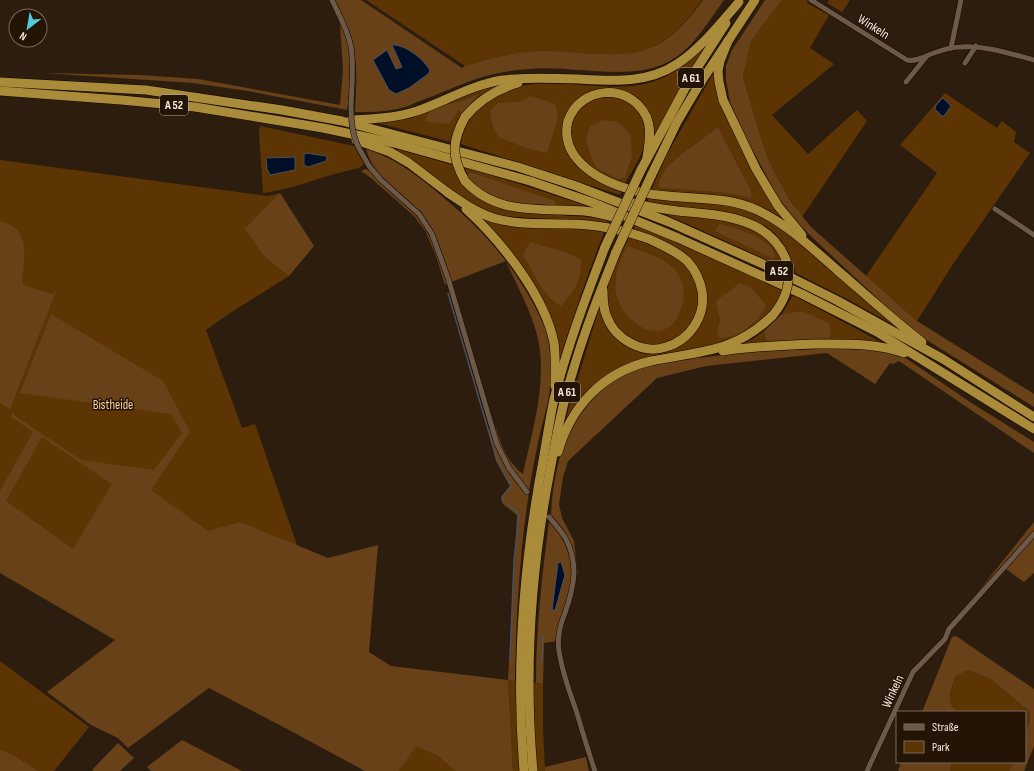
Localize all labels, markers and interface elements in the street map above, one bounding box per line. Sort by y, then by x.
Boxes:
north arrow [8,8,48,48]
street label: Winkeln [855,11,892,43]
text: N [17,29,29,43]
road number: A 61 [678,68,704,88]
road number: A 52 [160,95,188,115]
road number: A 52 [765,261,793,281]
road number: A 61 [554,382,580,402]
park label: Bistheide [93,397,133,413]
street label: Winkeln [878,672,907,710]
legend [896,711,1026,763]
text: Straße [932,720,959,735]
text: Park [932,740,950,755]

